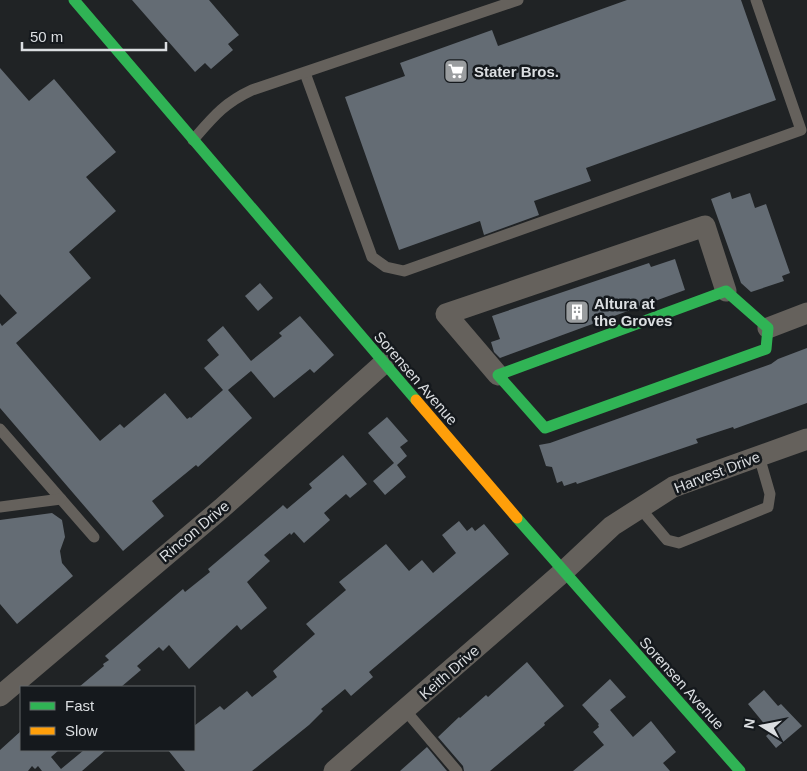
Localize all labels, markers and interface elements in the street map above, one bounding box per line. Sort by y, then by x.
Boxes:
scale bar [22,20,166,52]
text: 50 m [30,28,63,45]
supermarket icon: Stater Bros. [443,58,469,84]
place label: Stater Bros. [474,63,559,80]
place label: Altura at the Groves [594,295,672,329]
building icon: Altura at the Groves [564,299,590,325]
street label: Sorensen Avenue [371,328,461,428]
street label: Harvest Drive [672,448,762,496]
street label: Rincon Drive [156,497,232,565]
street label: Sorensen Avenue [636,633,728,733]
street label: Keith Drive [416,642,482,702]
legend [20,686,195,751]
text: Fast [65,697,95,714]
north arrow [737,701,787,751]
text: N [740,717,758,730]
text: Slow [65,722,98,739]

